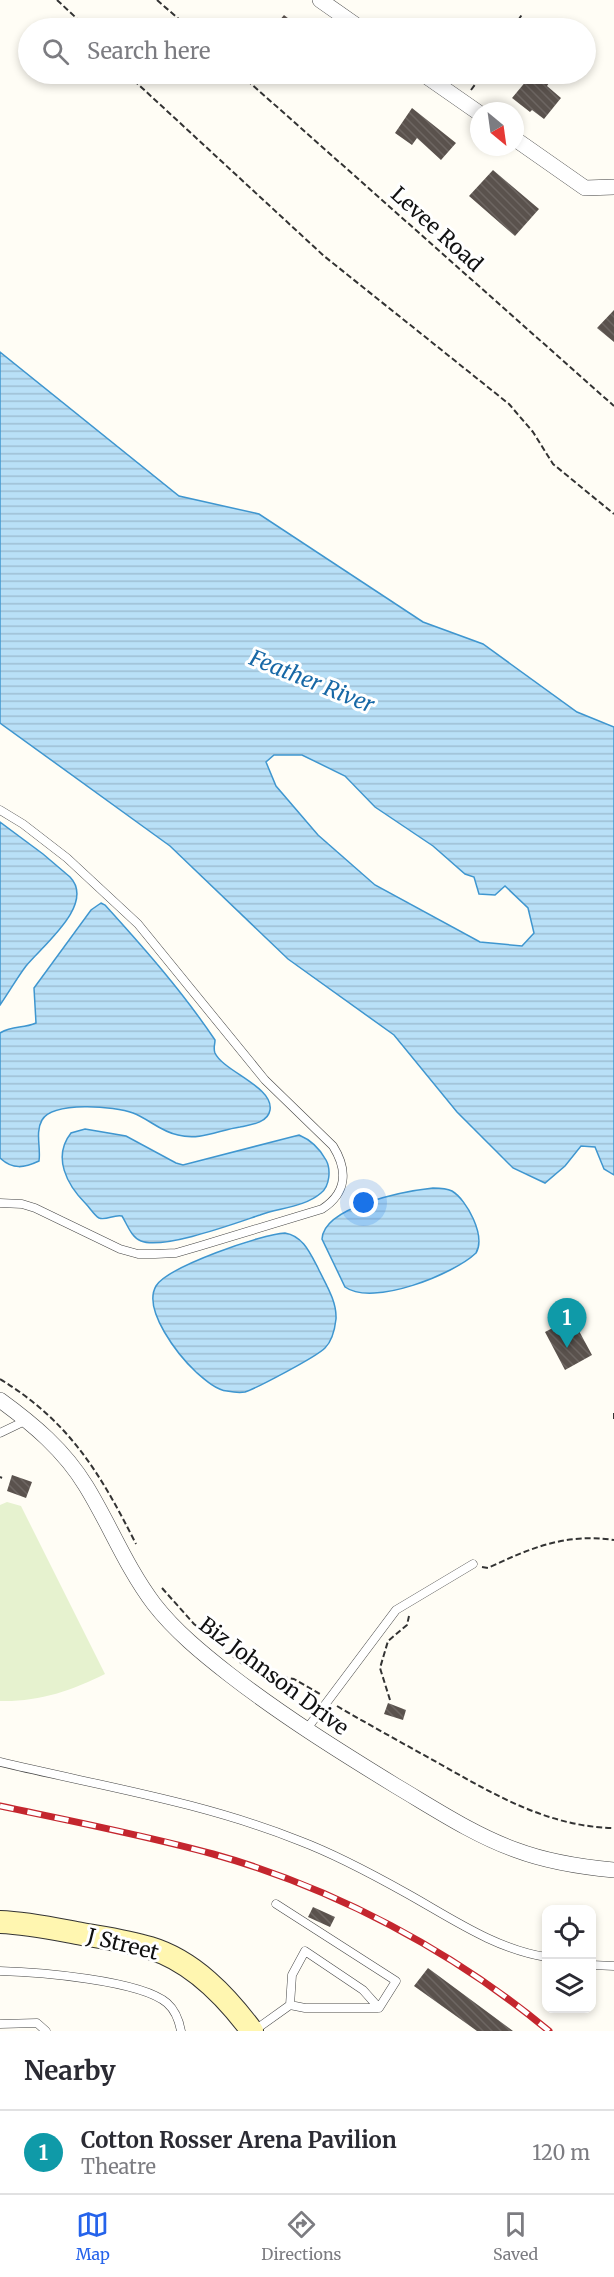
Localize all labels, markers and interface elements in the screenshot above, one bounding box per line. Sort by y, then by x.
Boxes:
search box [18,18,596,84]
icon: search [39,35,72,68]
text: Search here [87,37,210,65]
north arrow [470,102,524,156]
street label: Levee Road [385,181,489,278]
water label: Feather River [245,643,380,719]
your location [349,1188,378,1217]
pin: 1 [548,1298,586,1348]
street label: Biz Johnson Drive [194,1611,354,1741]
map controls [542,1905,596,2013]
button: locate [542,1905,596,1959]
street label: J Street [83,1922,162,1966]
button: layers [542,1959,596,2013]
text: Nearby [24,2054,116,2087]
text: Cotton Rosser Arena Pavilion [81,2126,397,2154]
text: 1 [39,2140,48,2165]
text: 120 m [532,2140,590,2165]
text: Theatre [81,2154,156,2179]
tab: Map [76,2208,110,2264]
tab: Directions [261,2208,341,2264]
tab: Saved [493,2208,538,2264]

